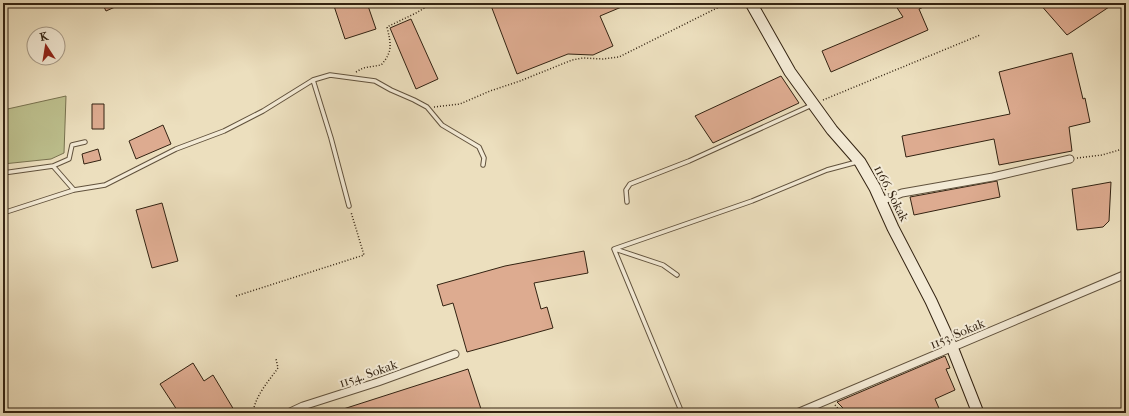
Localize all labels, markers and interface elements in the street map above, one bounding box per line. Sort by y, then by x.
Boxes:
north arrow [26,26,66,66]
text: K [39,29,50,44]
street label: 1166. Sokak [871,163,912,224]
street label: 1153. Sokak [928,315,987,352]
street label: 1154. Sokak [337,356,400,390]

